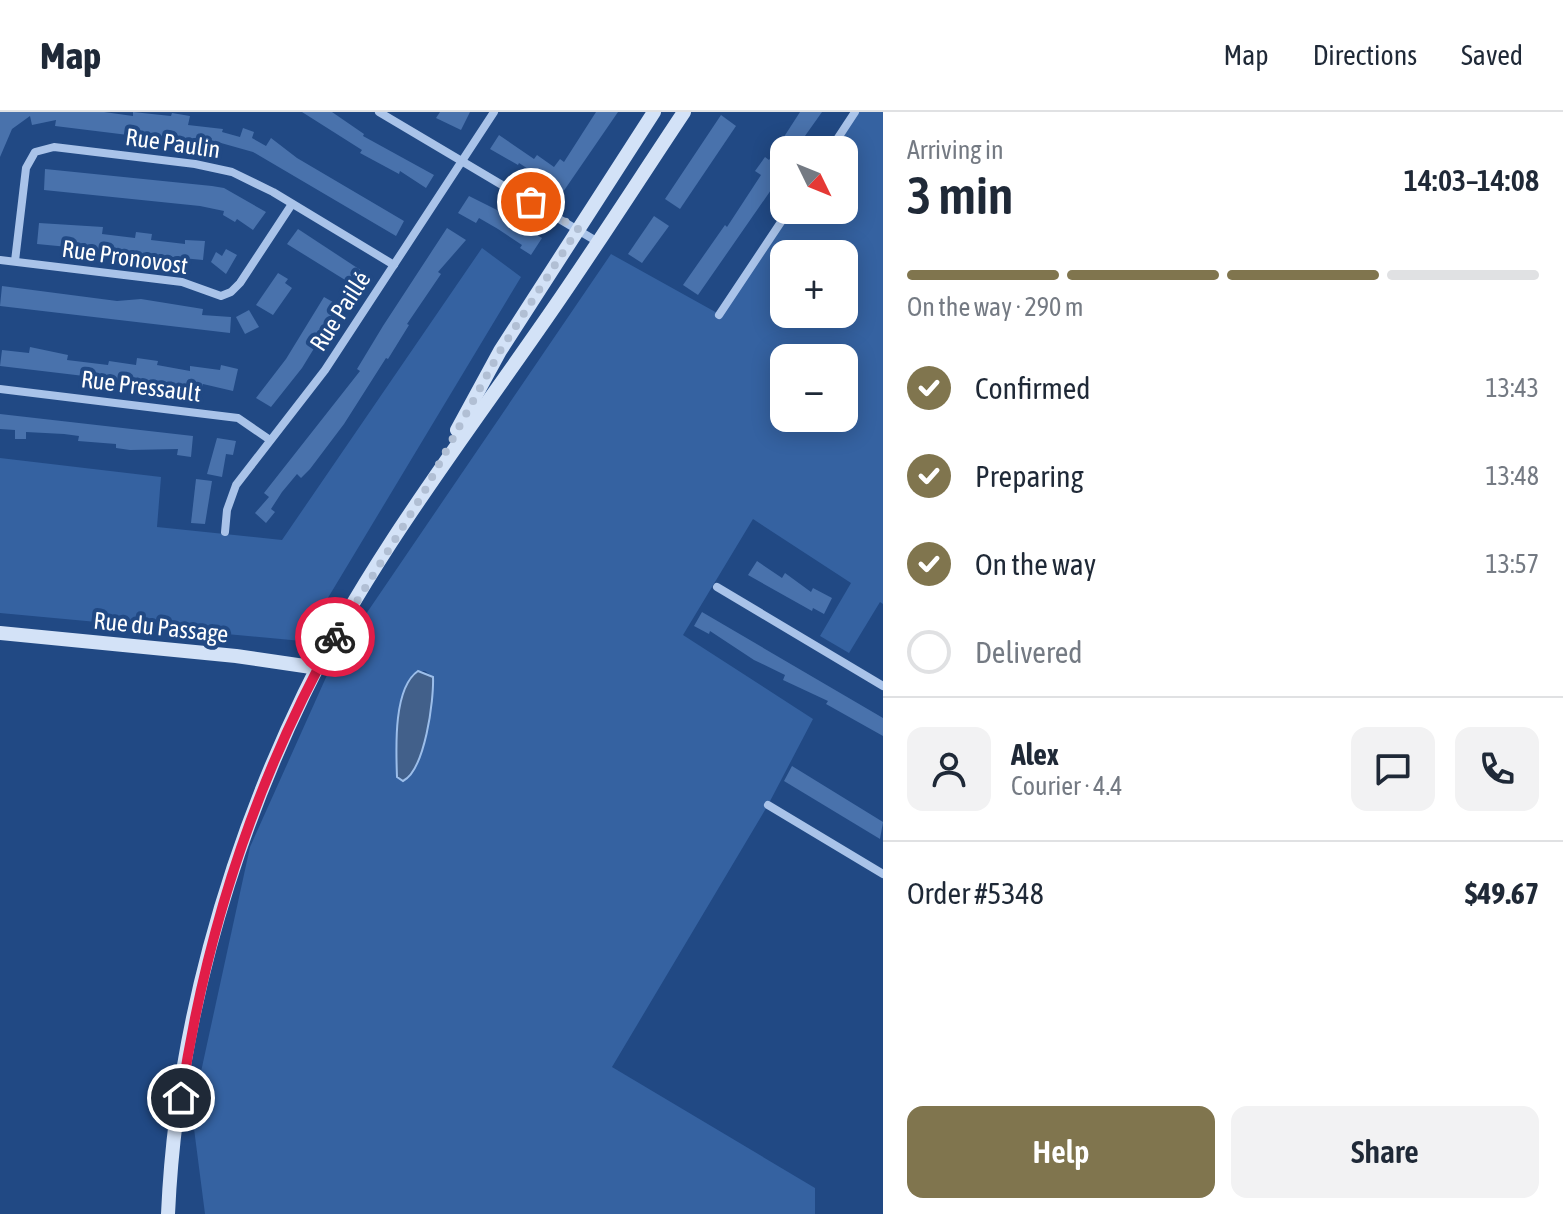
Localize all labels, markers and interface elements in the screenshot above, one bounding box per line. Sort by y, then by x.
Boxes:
text: Map [40,34,101,77]
text: Map [1224,39,1269,71]
text: Directions [1313,39,1417,71]
text: Saved [1461,39,1523,71]
street label: Rue Paulin [124,123,222,163]
text: Arriving in [907,135,1004,165]
north arrow [770,136,858,224]
map controls [770,136,858,432]
text: 14:03–14:08 [1404,163,1539,197]
text: 3 min [907,165,1013,225]
pin [497,168,565,236]
icon: bag [509,180,553,224]
street label: Rue Pronovost [60,235,190,279]
button: + [770,240,858,328]
street label: Rue Paillé [304,266,376,356]
text: On the way · 290 m [907,292,1084,322]
button: − [770,344,858,432]
street label: Rue Pressault [80,365,203,407]
icon: check [907,366,951,410]
text: Confirmed [975,371,1090,405]
text: 13:43 [1485,373,1539,403]
icon: check [907,454,951,498]
text: Preparing [975,459,1084,493]
text: 13:48 [1485,461,1539,491]
icon: check [907,542,951,586]
text: On the way [975,547,1096,581]
text: 13:57 [1485,549,1539,579]
courier [295,597,375,677]
street label: Rue du Passage [92,607,230,647]
icon: bike [313,615,357,659]
text: Delivered [975,635,1083,669]
button: person [907,727,991,811]
button: chat [1351,727,1435,811]
button: phone [1455,727,1539,811]
text: Alex [1011,737,1059,771]
text: Courier · 4.4 [1011,771,1122,801]
text: Order #5348 [907,876,1044,910]
text: $49.67 [1465,876,1539,910]
pin [147,1064,215,1132]
icon: home [159,1076,203,1120]
button: Help [907,1106,1215,1198]
button: Share [1231,1106,1539,1198]

